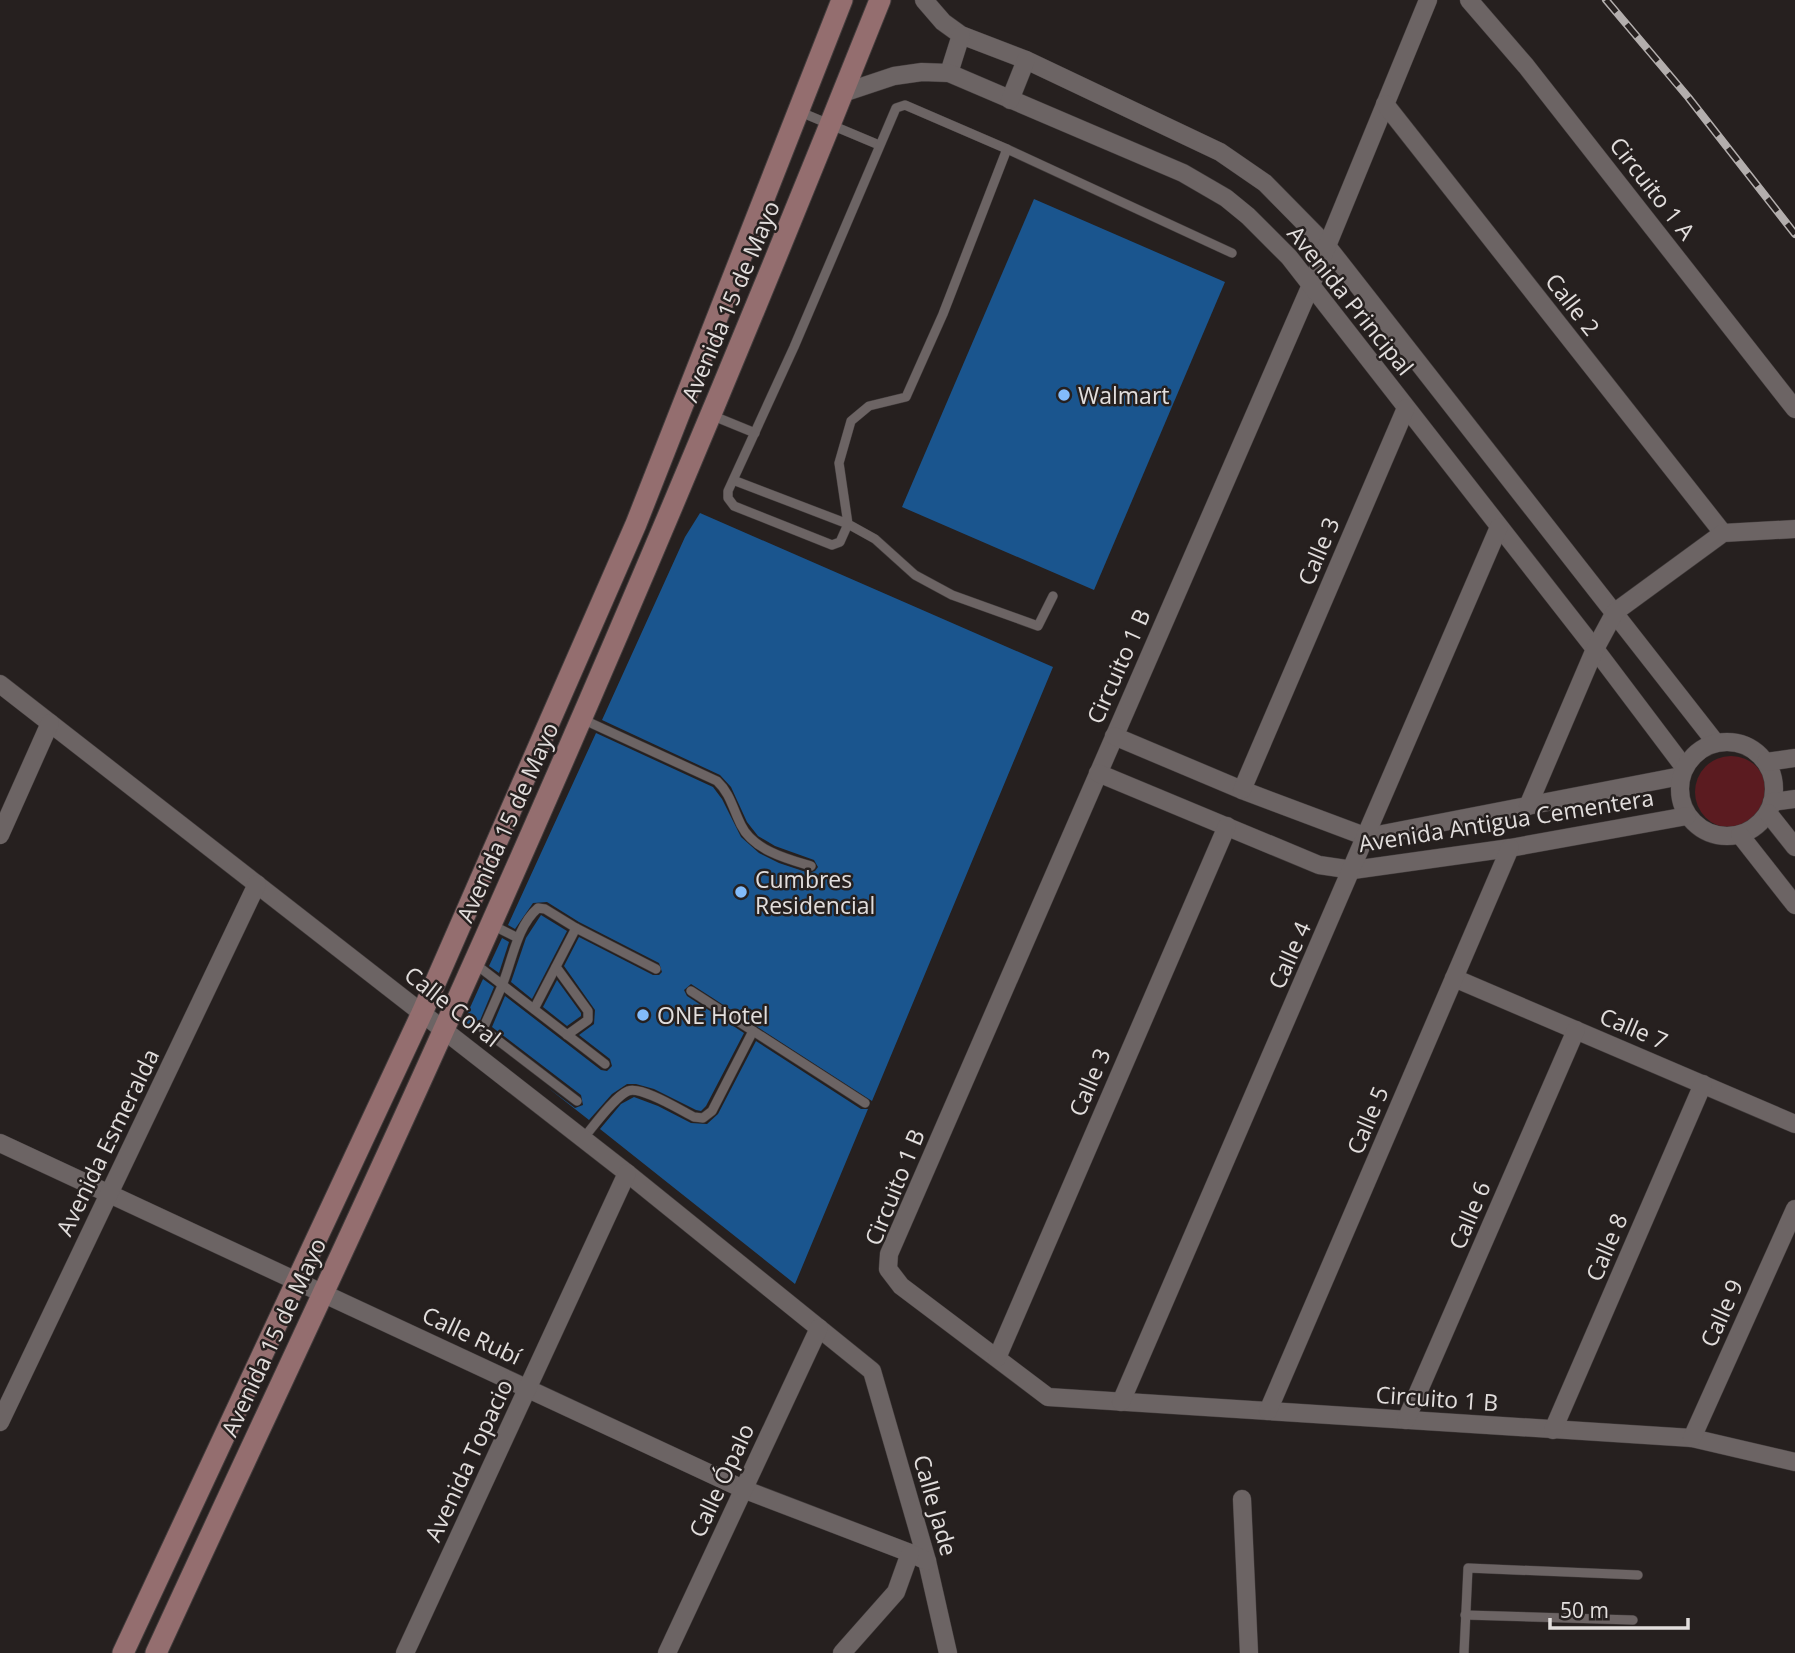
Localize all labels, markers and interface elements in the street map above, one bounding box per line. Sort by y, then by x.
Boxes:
street label: Circuito 1 A [1603,130,1704,246]
street label: Avenida 15 de Mayo [673,195,787,407]
street label: Avenida Principal [1281,218,1421,382]
street label: Calle 2 [1539,266,1607,342]
place label: Walmart [1078,379,1170,411]
marker: Walmart [1056,387,1072,403]
street label: Calle 3 [1289,512,1347,590]
street label: Circuito 1 B [1078,603,1158,729]
street label: Avenida 15 de Mayo [449,717,565,927]
street label: Avenida Antigua Cementera [1356,781,1656,859]
place label: Cumbres Residencial [755,863,875,921]
marker: Cumbres Residencial [733,884,749,900]
street label: Calle 4 [1260,916,1318,994]
street label: Calle Coral [398,958,508,1054]
place label: ONE Hotel [657,999,769,1031]
street label: Calle 7 [1595,999,1673,1057]
marker: ONE Hotel [635,1007,651,1023]
street label: Avenida Esmeralda [48,1043,166,1241]
street label: Calle 3 [1060,1043,1118,1121]
street label: Calle 5 [1338,1081,1396,1159]
street label: Circuito 1 B [856,1124,932,1250]
street label: Calle 6 [1440,1176,1498,1254]
street label: Calle 8 [1577,1208,1635,1286]
street label: Avenida 15 de Mayo [213,1232,333,1442]
street label: Calle 9 [1692,1274,1750,1352]
street label: Calle Rubí [417,1298,528,1372]
street label: Avenida Topacio [416,1374,520,1546]
street label: Circuito 1 B [1375,1378,1499,1418]
street label: Calle Ópalo [681,1418,761,1542]
street label: Calle Jade [906,1451,966,1559]
scale bar [1550,1586,1688,1630]
text: 50 m [1560,1596,1609,1624]

